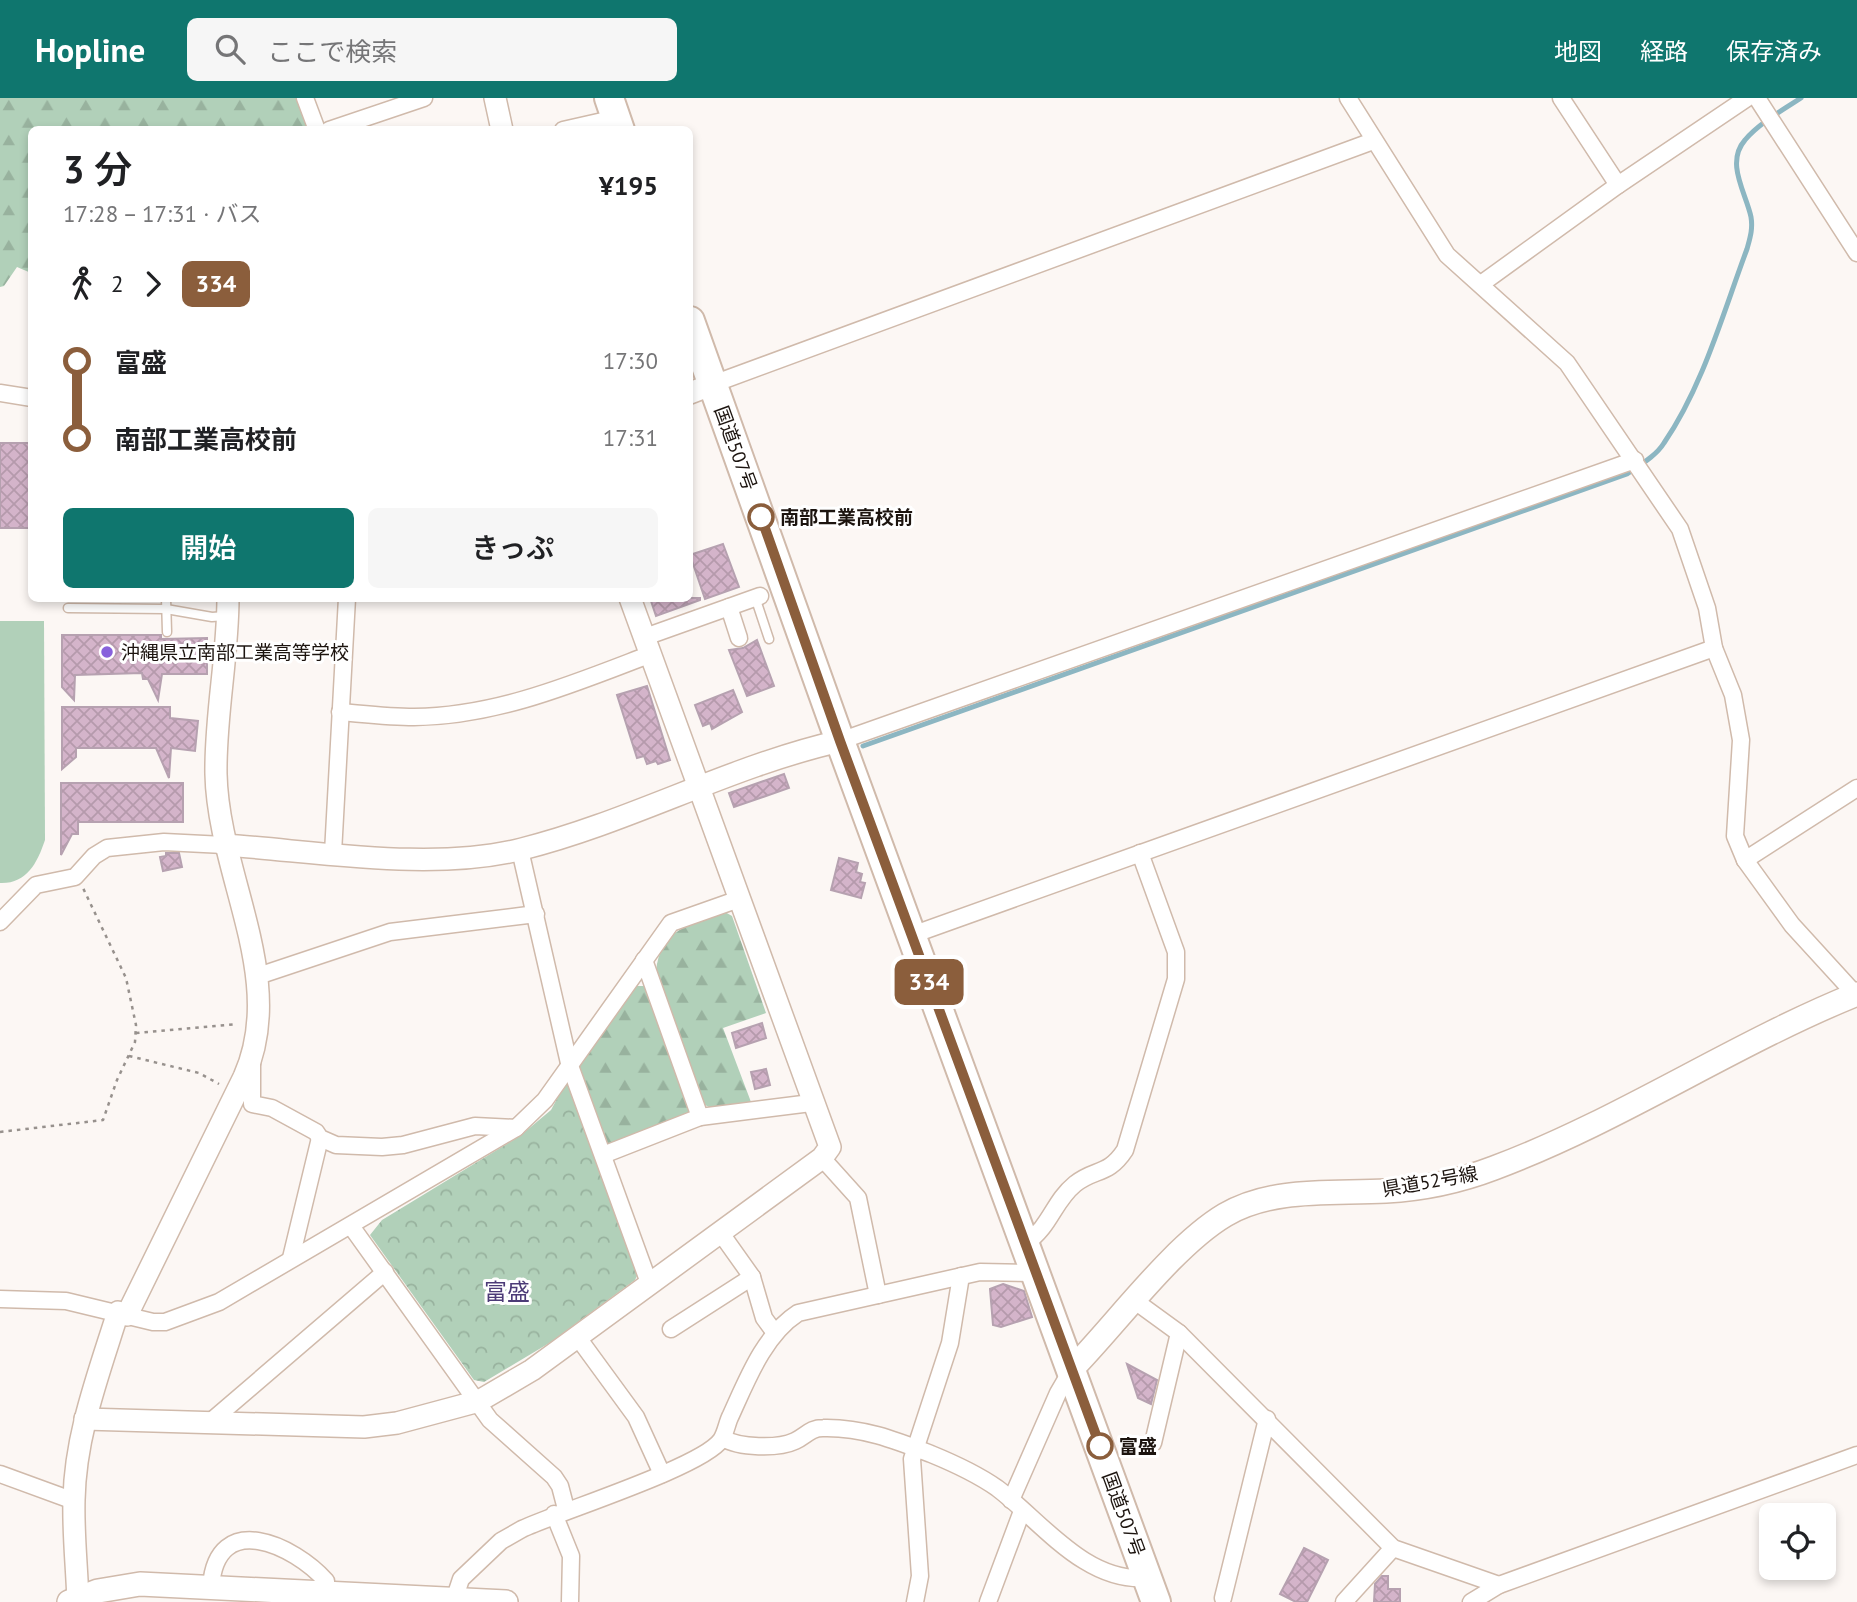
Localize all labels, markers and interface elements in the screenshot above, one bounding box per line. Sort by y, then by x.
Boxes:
search box [187,18,677,81]
text: Hopline [35,28,145,71]
icon: search [211,30,249,68]
text: ここで検索 [267,35,397,68]
text: 地図 [1554,36,1602,67]
text: 経路 [1640,36,1688,67]
text: 保存済み [1726,36,1822,67]
text: 3 分 [63,144,132,193]
text: ¥195 [599,169,658,202]
text: 17:28 – 17:31 · バス [63,199,262,228]
icon: walk [63,265,101,303]
icon: forward [134,265,172,303]
text: 334 [196,268,236,299]
text: 2 [111,269,124,298]
text: 富盛 [115,346,167,379]
text: 17:30 [603,346,658,375]
street label: 国道507号 [710,403,762,493]
text: 南部工業高校前 [115,423,297,456]
text: 17:31 [603,423,658,452]
marker: 南部工業高校前 [748,504,774,530]
place label: 南部工業高校前 [780,505,913,529]
button: 開始 [63,508,354,588]
button: きっぷ [368,508,658,588]
place label: 沖縄県立南部工業高等学校 [121,640,349,664]
marker: 沖縄県立南部工業高等学校 [99,644,115,660]
line badge: 334 [889,959,969,1005]
text: 334 [909,966,949,997]
street label: 県道52号線 [1380,1161,1480,1201]
district label: 富盛 [484,1277,530,1306]
marker: 富盛 [1087,1433,1113,1459]
place label: 富盛 [1119,1434,1157,1458]
street label: 国道507号 [1098,1469,1150,1559]
map controls [1759,1503,1836,1580]
button: locate [1759,1503,1836,1580]

